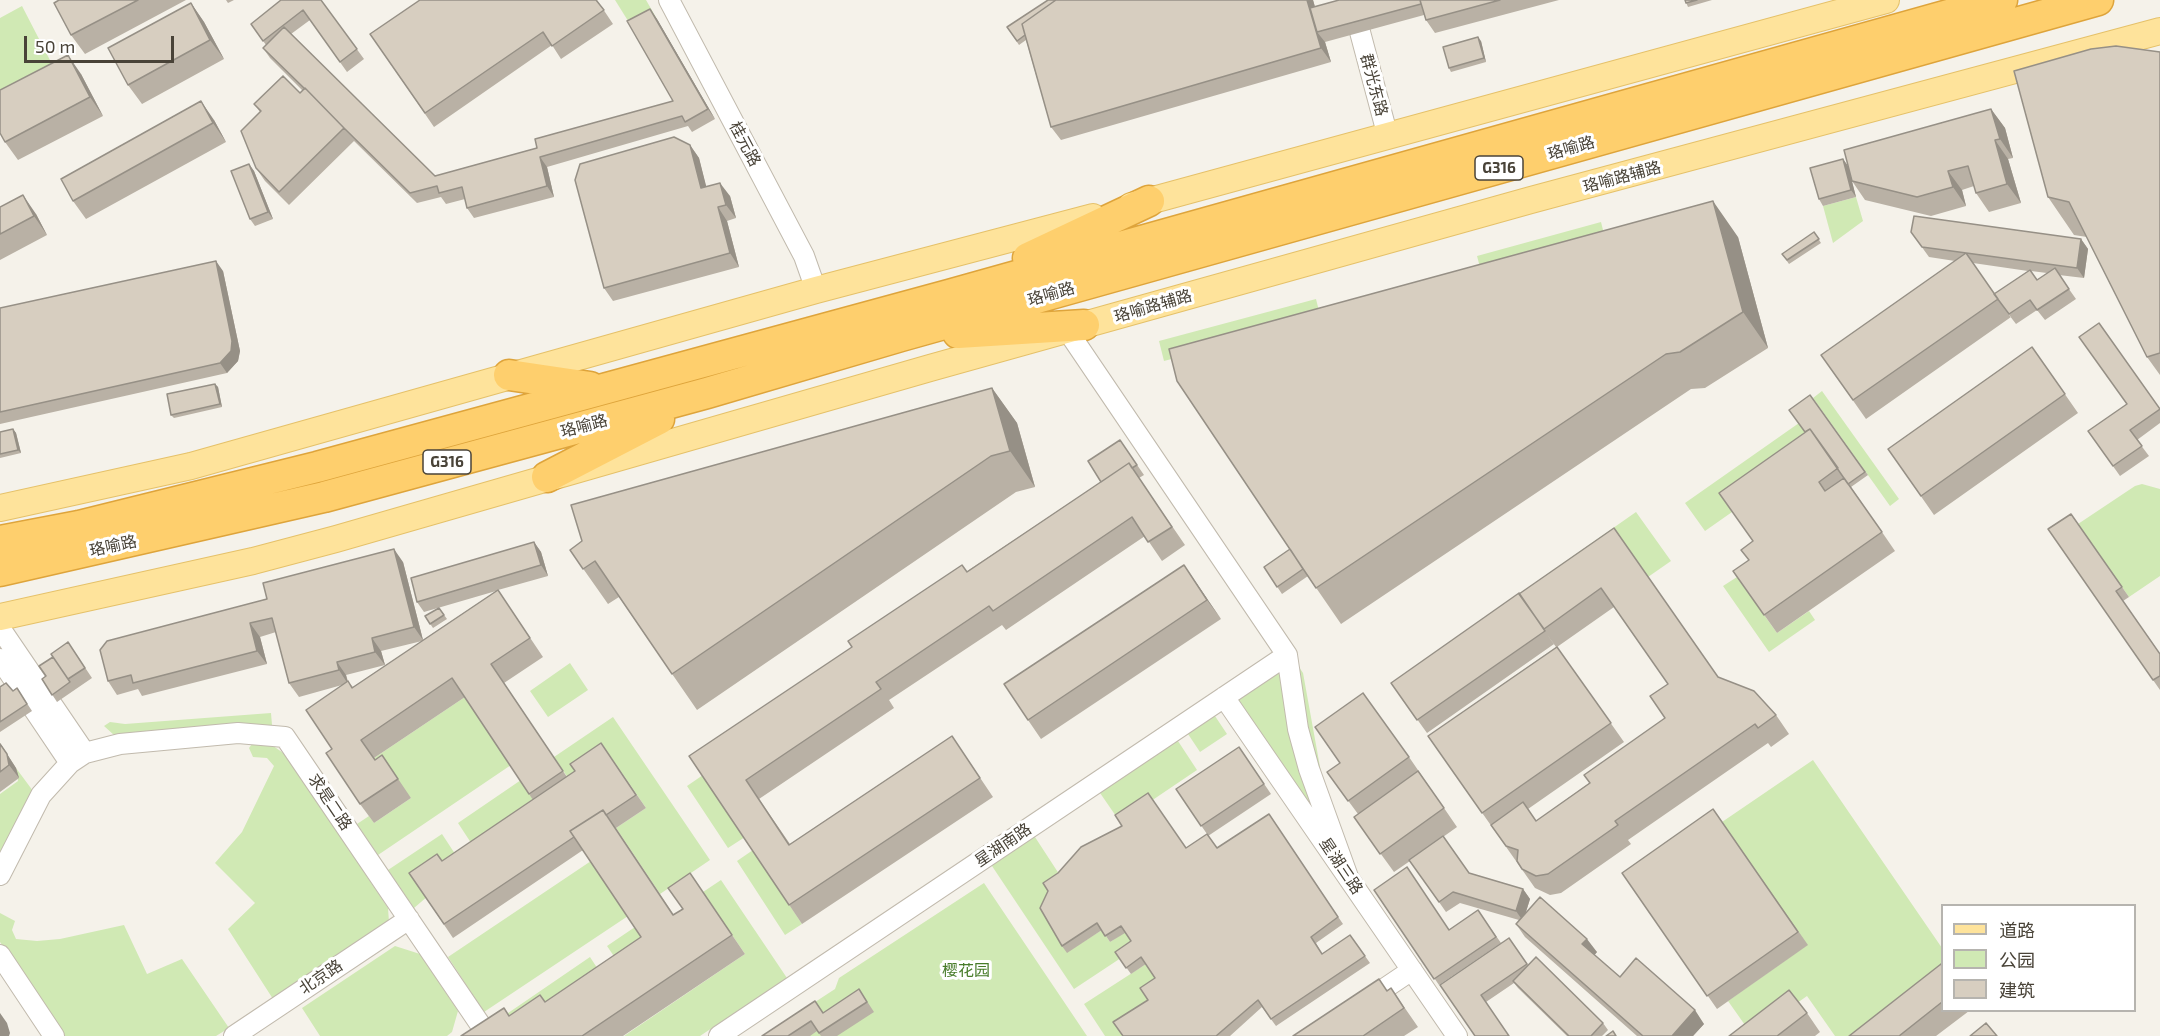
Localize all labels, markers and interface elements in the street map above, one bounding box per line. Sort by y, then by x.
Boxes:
scale bar [27,24,177,62]
text: 50 m [35,35,75,57]
street label: 群光东路 [1356,52,1392,118]
street label: 桂元路 [725,118,765,170]
street label: 珞喻路 [1545,132,1597,164]
road number: G316 [1475,156,1523,180]
street label: 珞喻路辅路 [1581,157,1663,197]
street label: 珞喻路 [1025,278,1077,310]
street label: 珞喻路辅路 [1112,286,1194,326]
street label: 珞喻路 [558,411,610,441]
road number: G316 [423,450,471,474]
street label: 珞喻路 [88,532,138,560]
street label: 求是二路 [304,770,356,834]
street label: 星湖南路 [971,819,1035,871]
street label: 星湖三路 [1315,834,1367,898]
legend [1941,904,2136,1012]
text: 道路 [1999,919,2035,941]
text: 公园 [1999,949,2035,971]
street label: 北京路 [296,956,346,998]
park label: 樱花园 [942,961,990,981]
text: 建筑 [1999,979,2035,1001]

